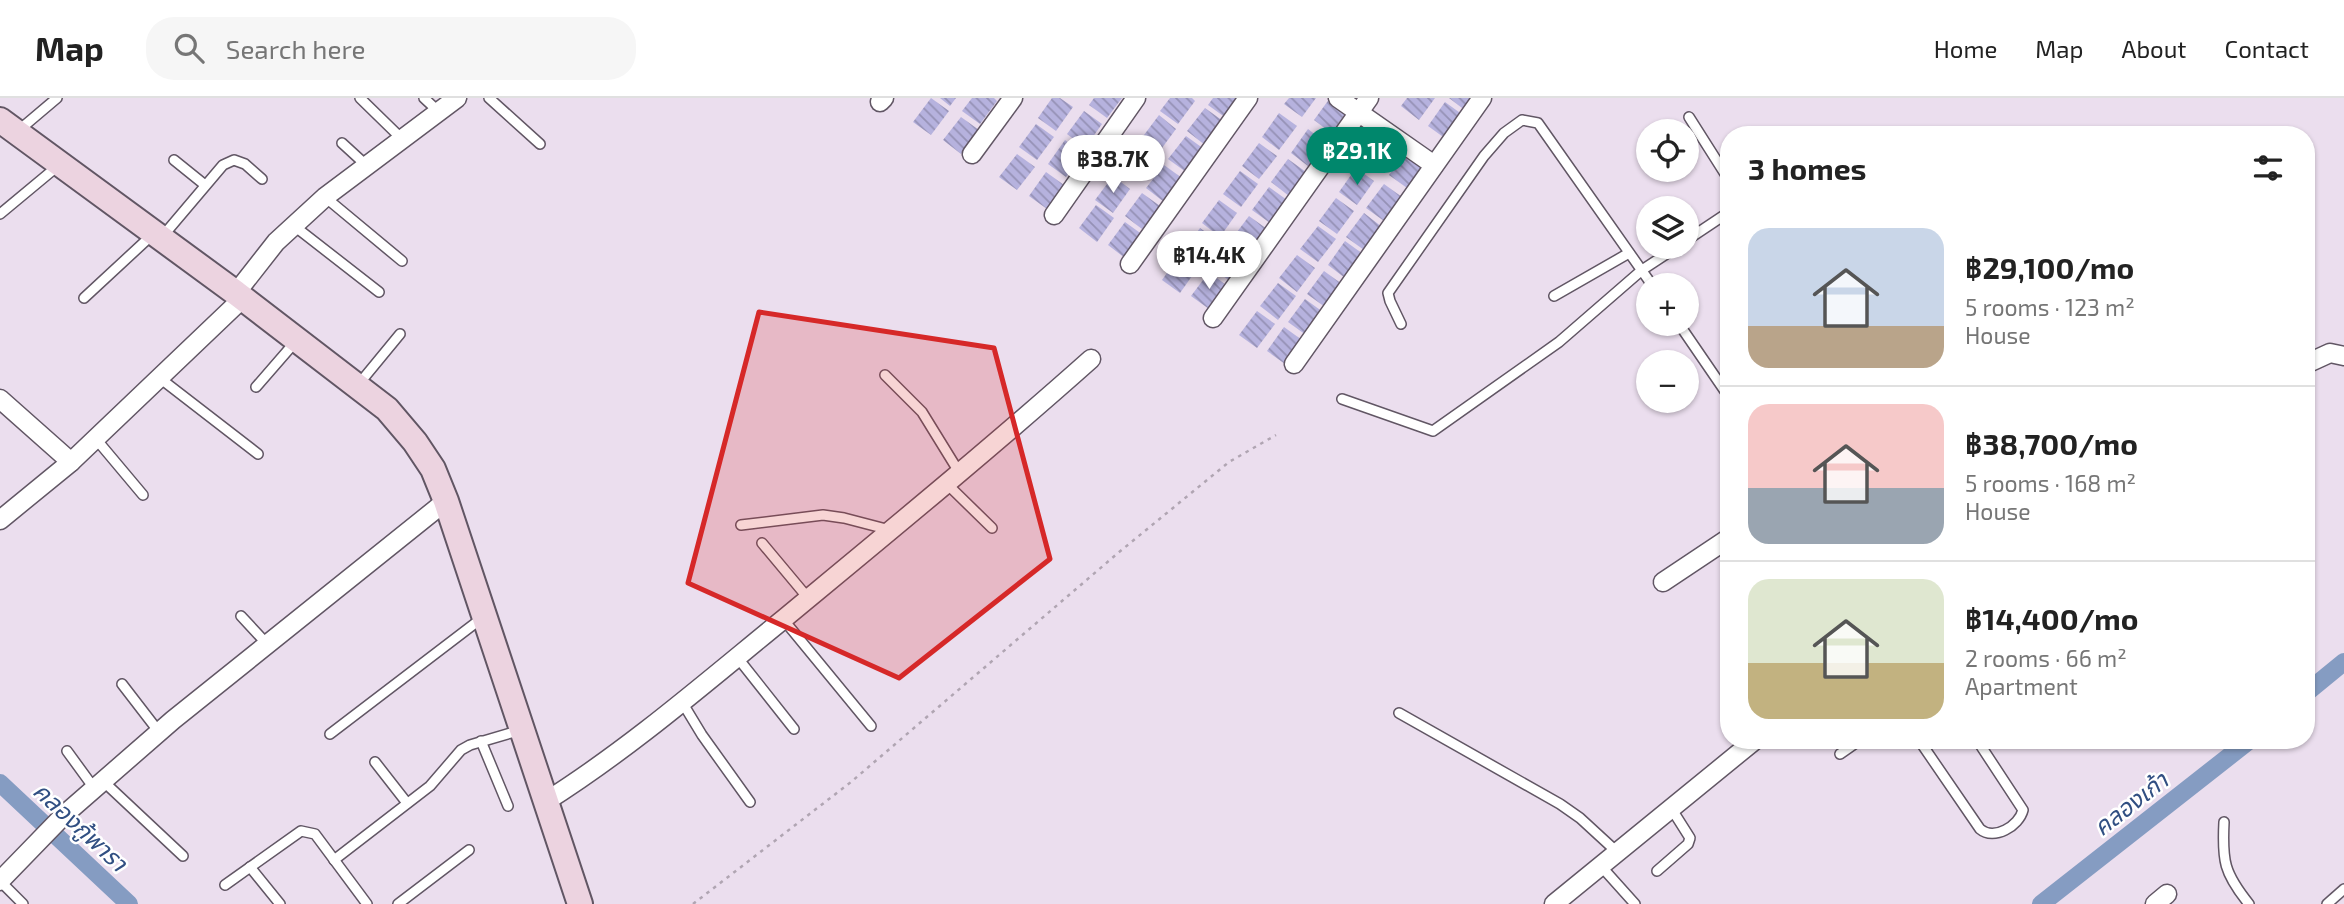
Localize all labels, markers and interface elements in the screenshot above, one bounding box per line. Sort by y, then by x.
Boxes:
search box [146,17,636,80]
text: Map [35,28,104,68]
icon: search [170,29,208,67]
text: Search here [226,33,365,64]
text: Home [1934,34,1997,63]
text: Map [2035,34,2083,63]
text: About [2121,34,2187,63]
text: Contact [2225,34,2309,63]
map controls [1636,119,1699,413]
button: locate [1636,119,1699,182]
pin: ฿29.1K [1300,127,1414,187]
pin: ฿38.7K [1056,136,1170,195]
text: ฿29.1K [1322,136,1392,164]
text: ฿38.7K [1077,144,1149,172]
icon: filters [2249,149,2287,187]
text: 3 homes [1748,150,1867,186]
button: layers [1636,196,1699,259]
pin: ฿14.4K [1152,232,1266,291]
text: ฿14.4K [1173,240,1245,268]
text: ฿29,100/mo [1965,249,2134,285]
icon: home [1804,256,1888,340]
button: + [1636,273,1699,336]
text: 5 rooms · 123 m² [1965,293,2135,321]
text: House [1965,321,2031,349]
button: − [1636,350,1699,413]
text: ฿38,700/mo [1965,425,2138,461]
icon: home [1804,432,1888,516]
text: 5 rooms · 168 m² [1965,469,2136,497]
text: House [1965,497,2031,525]
text: ฿14,400/mo [1965,600,2138,636]
icon: home [1804,607,1888,691]
text: 2 rooms · 66 m² [1965,644,2127,672]
text: Apartment [1965,672,2078,700]
water label: คลองเก้า [2087,764,2174,841]
water label: คลองกู้พารา [27,775,135,879]

